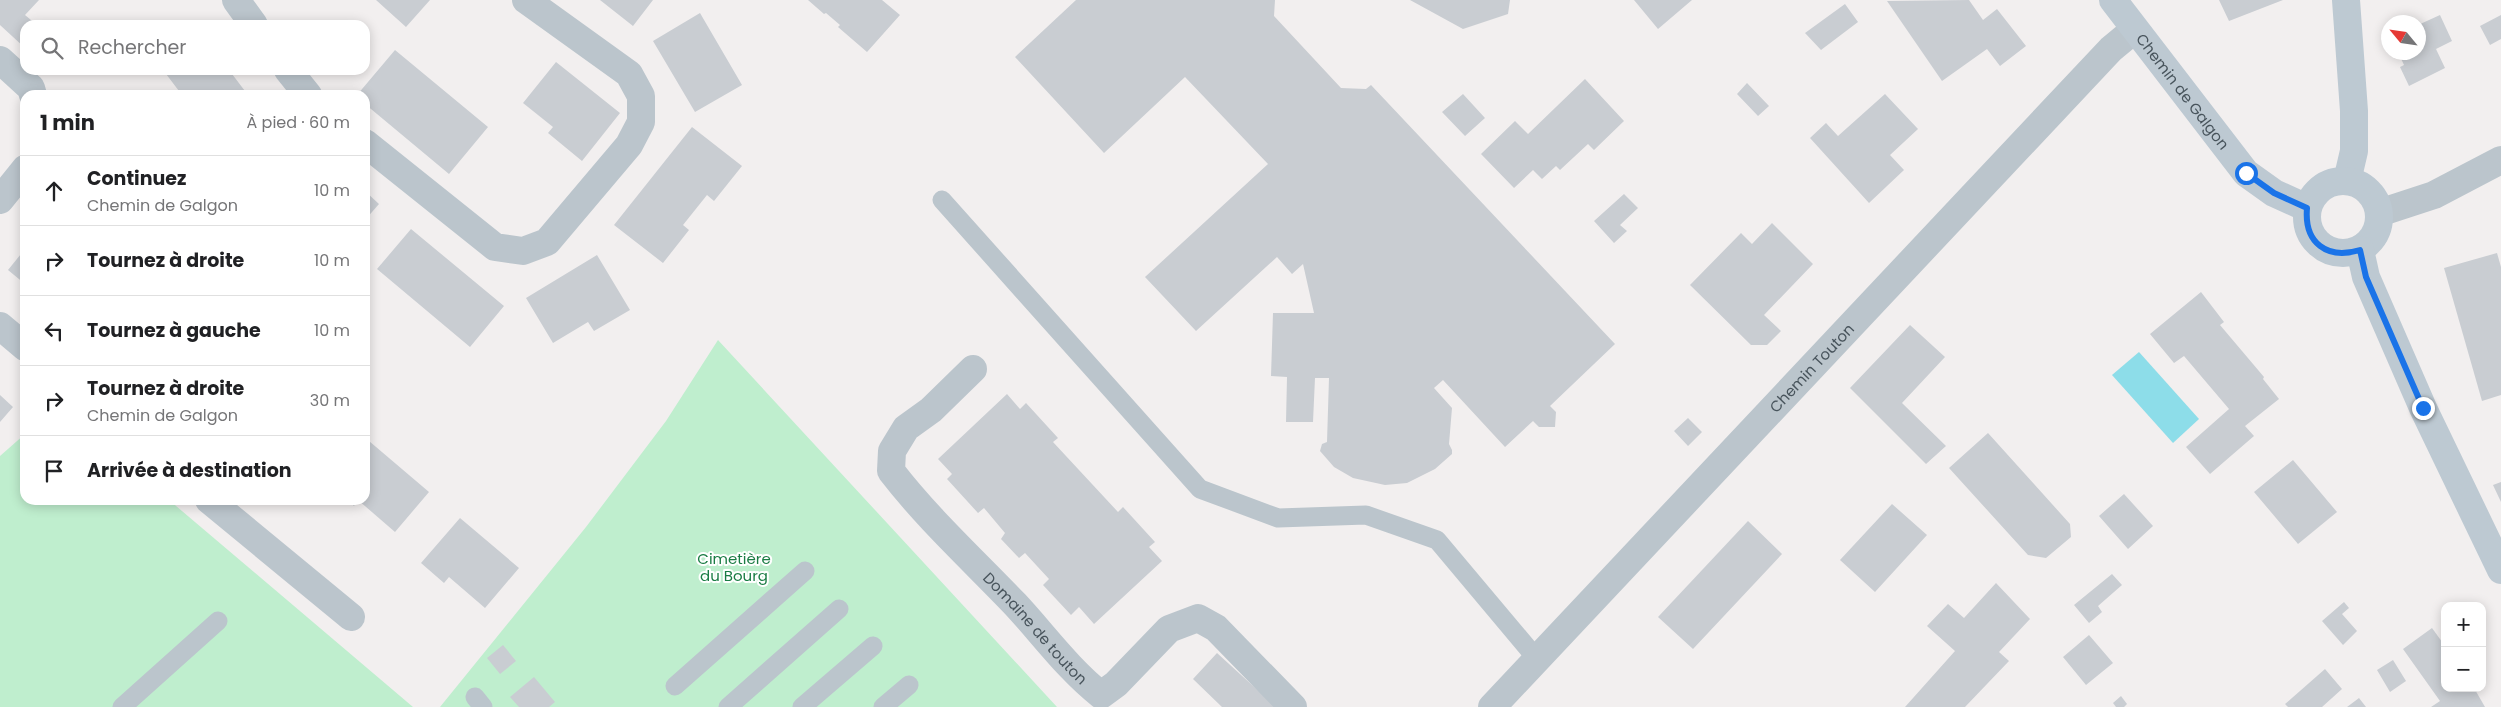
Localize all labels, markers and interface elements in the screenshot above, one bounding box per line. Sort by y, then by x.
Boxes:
north arrow [2381,15,2426,60]
search box [20,20,370,75]
street label: Chemin de Galgon [2132,29,2235,154]
icon: search [38,34,66,62]
text: Rechercher [78,34,186,61]
text: 1 min [40,108,95,137]
text: À pied · 60 m [247,111,350,134]
route start [2235,162,2258,185]
text: Continuez [87,165,186,192]
icon: ahead [40,177,68,205]
text: 10 m [314,179,350,202]
text: Chemin de Galgon [87,194,238,217]
icon: right [40,247,68,275]
text: Tournez à droite [87,247,244,274]
text: 10 m [314,249,350,272]
icon: left [40,317,68,345]
text: Tournez à gauche [87,317,261,344]
street label: Chemin Touton [1764,318,1858,417]
text: 10 m [314,319,350,342]
text: Tournez à droite [87,375,244,402]
icon: right [40,387,68,415]
text: 30 m [310,389,350,412]
route end [2412,397,2435,420]
text: Chemin de Galgon [87,404,238,427]
icon: arrive [40,457,68,485]
text: Arrivée à destination [87,457,292,484]
park label: Cimetière du Bourg [697,548,771,586]
street label: Domaine de touton [979,567,1092,689]
map controls [2441,602,2486,692]
button: + [2441,602,2486,647]
button: − [2441,647,2486,692]

